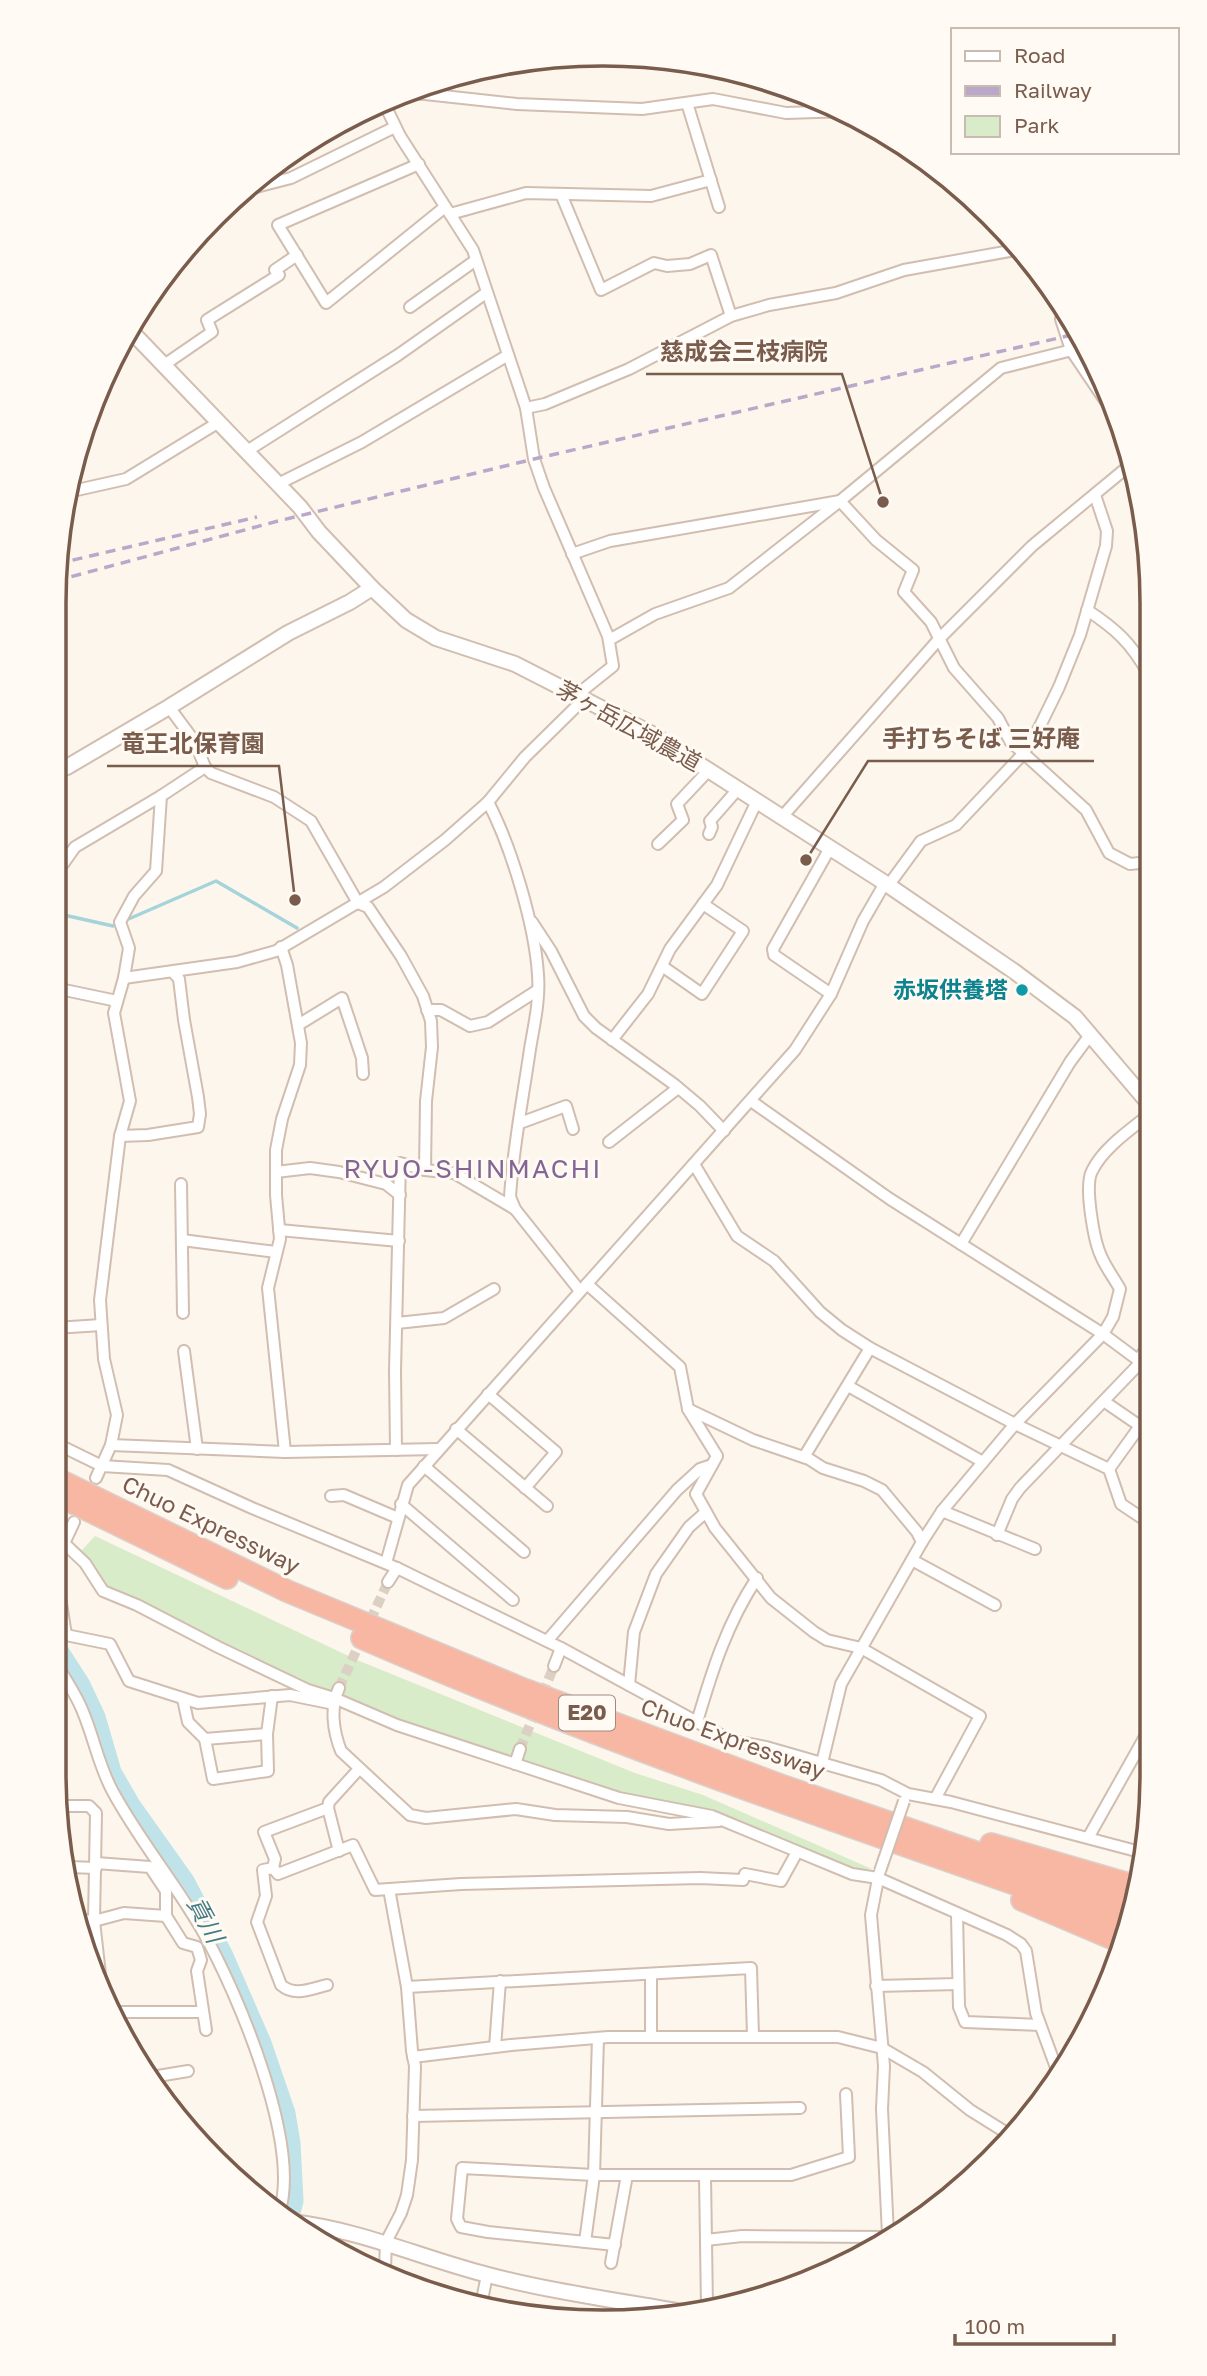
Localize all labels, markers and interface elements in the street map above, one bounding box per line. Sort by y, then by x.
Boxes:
legend [951,28,1179,154]
text: Road [1014,42,1065,68]
text: Railway [1014,77,1092,103]
text: Park [1014,112,1060,138]
callout: 慈成会三枝病院 [646,329,842,374]
text: 慈成会三枝病院 [660,336,828,365]
street label: 茅ヶ岳広域農道 [552,674,707,776]
callout: 手打ちそば 三好庵 [868,716,1094,761]
callout: 竜王北保育園 [107,721,279,766]
text: 手打ちそば 三好庵 [882,723,1080,752]
text: 竜王北保育園 [121,728,265,757]
place label: 赤坂供養塔 [893,975,1008,1003]
marker: 赤坂供養塔 [1014,982,1030,998]
district label: RYUO-SHINMACHI [344,1153,602,1184]
street label: Chuo Expressway [118,1469,305,1579]
street label: Chuo Expressway [637,1692,829,1784]
road number: E20 [559,1696,615,1730]
water label: 貢川 [182,1891,232,1950]
scale bar [955,2302,1114,2346]
text: 100 m [965,2313,1025,2339]

